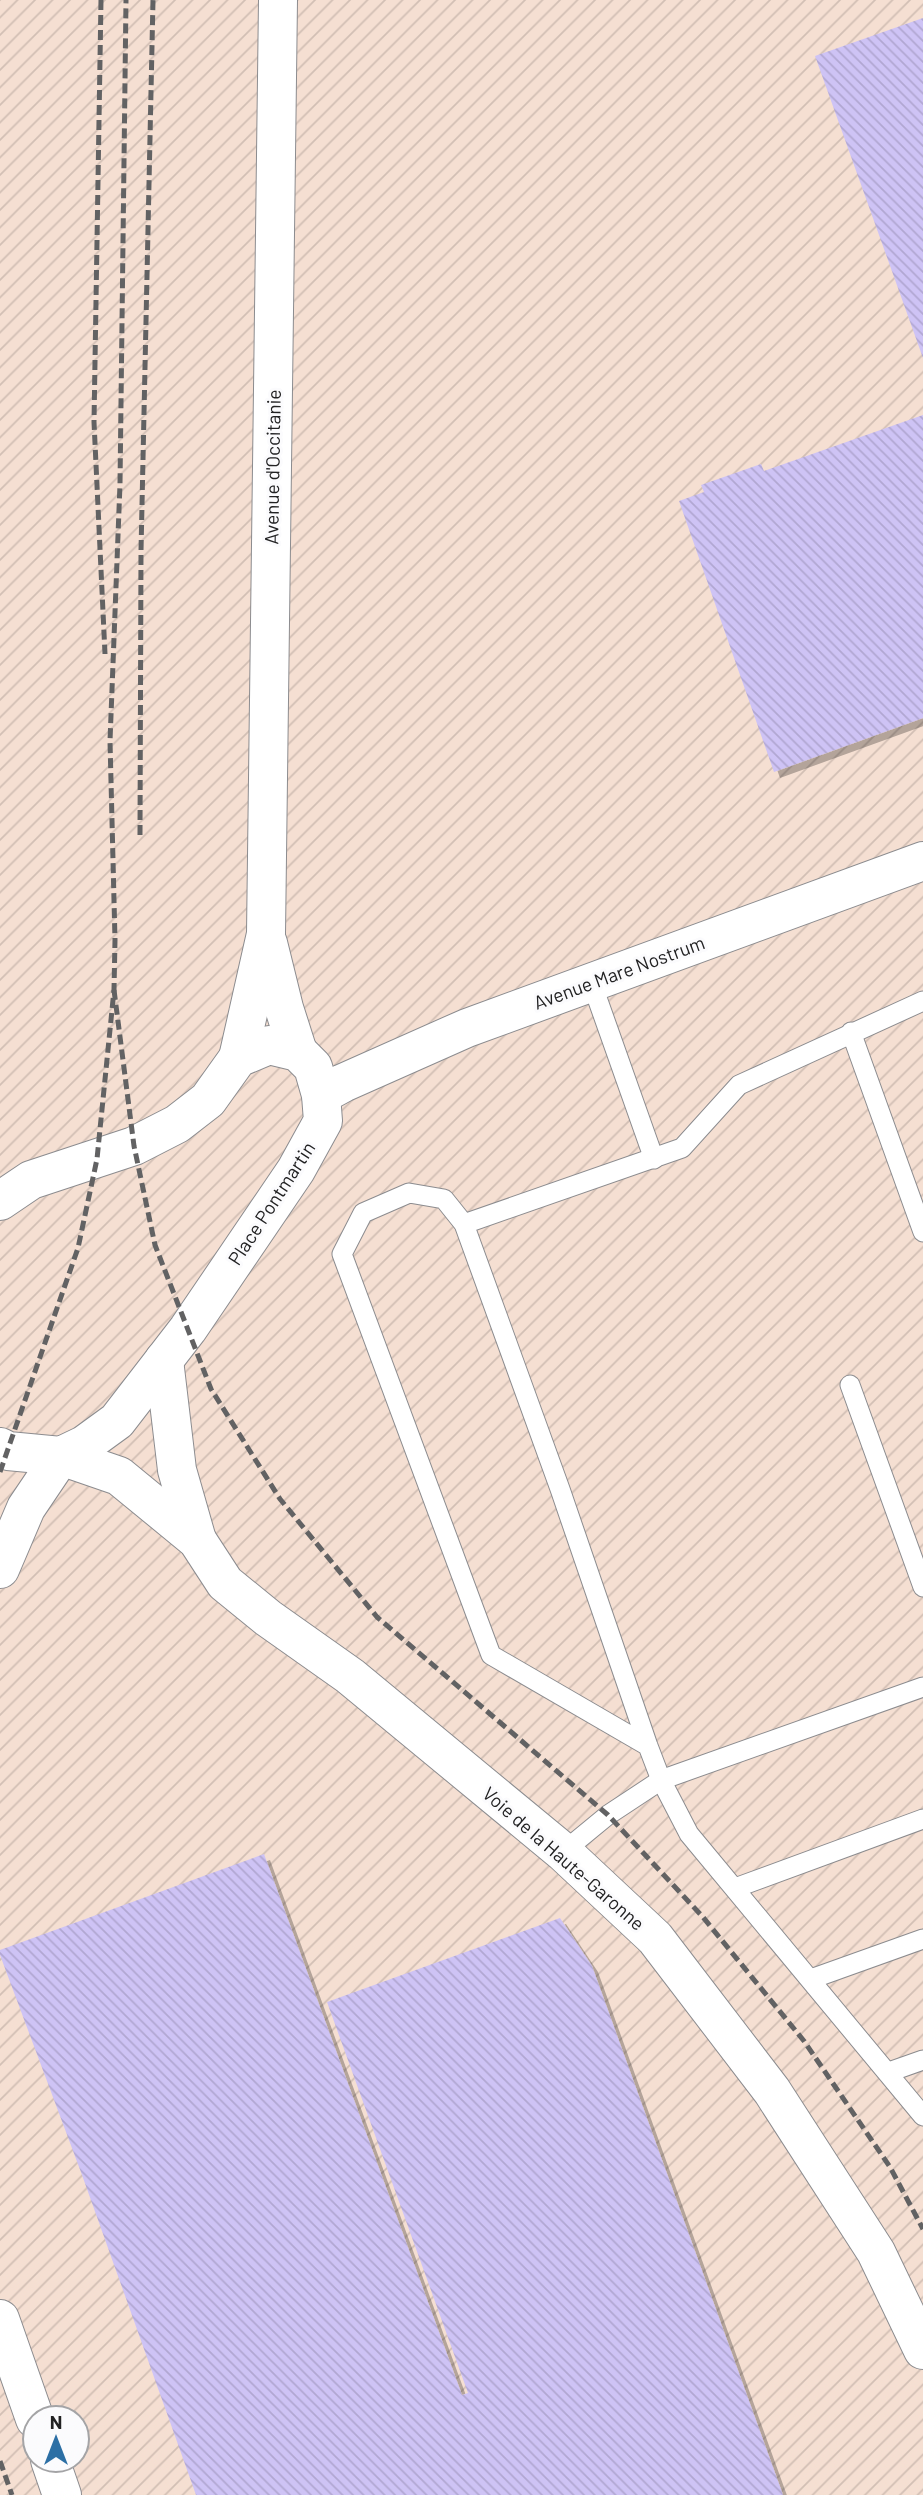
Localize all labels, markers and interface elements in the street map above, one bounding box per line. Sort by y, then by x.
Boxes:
street label: Avenue d'Occitanie [259,389,285,545]
street label: Avenue Mare Nostrum [530,930,708,1014]
street label: Place Pontmartin [223,1137,319,1269]
street label: Voie de la Haute-Garonne [478,1781,650,1935]
north arrow [21,2404,91,2474]
text: N [50,2410,62,2433]

